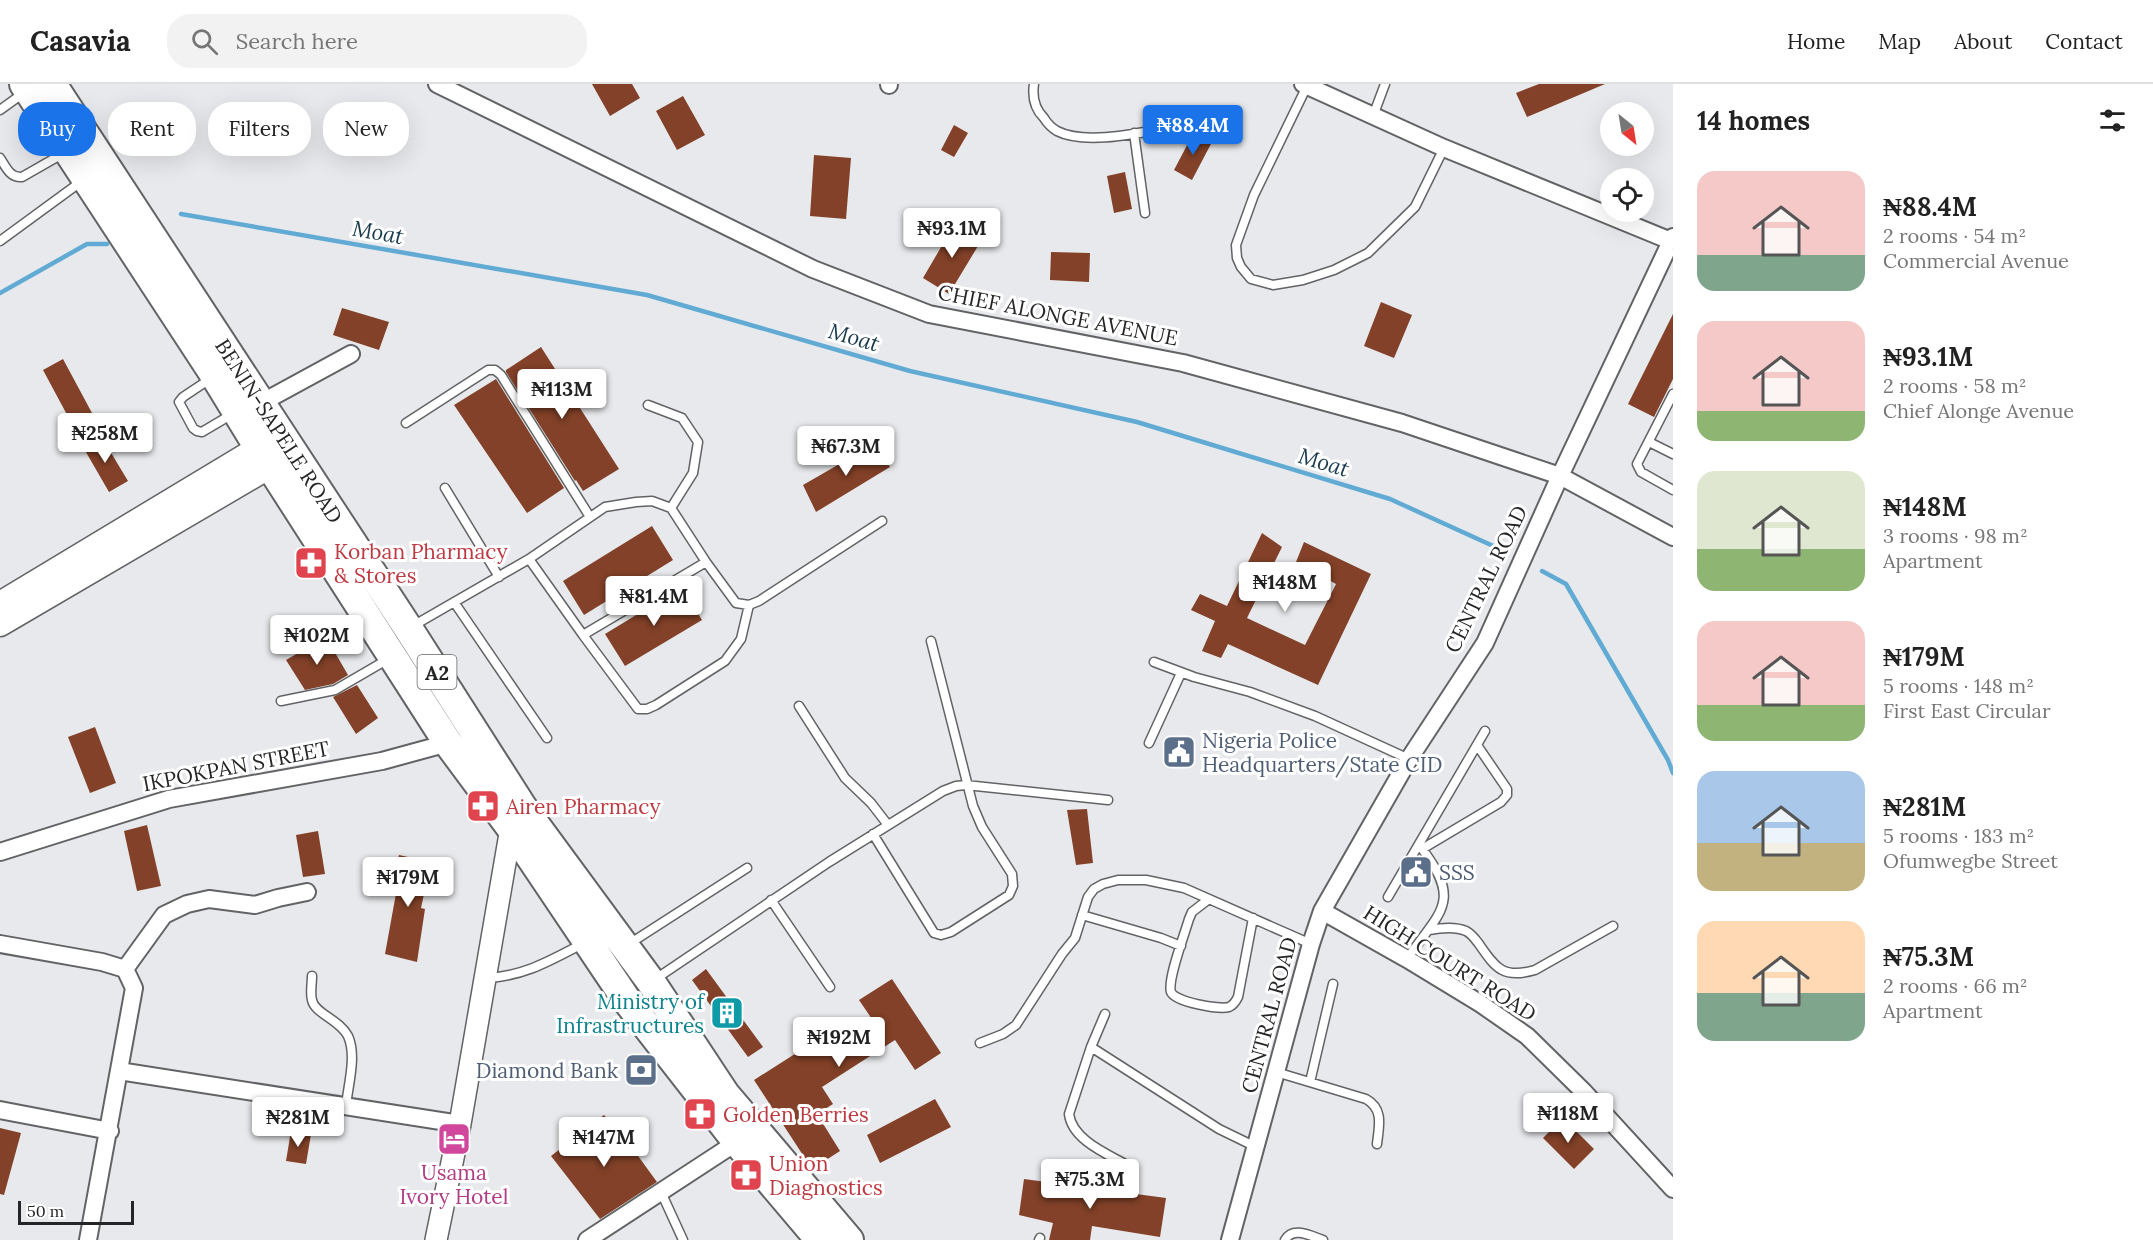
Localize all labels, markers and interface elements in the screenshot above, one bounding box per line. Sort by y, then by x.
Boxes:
search box [167,14,587,68]
text: Casavia [30,23,131,59]
icon: search [188,25,221,58]
text: Search here [236,27,358,55]
text: Home [1787,28,1845,55]
text: Map [1878,28,1921,55]
text: About [1954,28,2012,55]
text: Contact [2045,28,2123,55]
chip: Buy [18,102,96,156]
chip: Rent [108,102,196,156]
chip: Filters [208,102,311,156]
chip: New [323,102,409,156]
north arrow [1600,102,1654,156]
map controls [1600,102,1654,222]
text: 14 homes [1697,104,1810,137]
icon: filters [2096,104,2129,137]
pin: ₦88.4M [1144,105,1242,156]
text: ₦88.4M [1157,112,1229,137]
button: locate [1600,168,1654,222]
text: ₦88.4M [1883,190,1977,223]
icon: home [1745,195,1817,267]
pin: ₦93.1M [903,208,1001,259]
water label: Moat [350,214,406,250]
text: ₦93.1M [917,215,987,240]
text: 2 rooms · 54 m² [1883,223,2026,248]
text: Commercial Avenue [1883,248,2069,273]
street label: CHIEF ALONGE AVENUE [936,278,1180,352]
water label: Moat [825,316,883,358]
street label: BENIN-SAPELE ROAD [209,334,349,528]
text: ₦93.1M [1883,340,1973,373]
icon: home [1745,345,1817,417]
pin: ₦113M [520,369,604,420]
text: 2 rooms · 58 m² [1883,373,2027,398]
text: ₦113M [531,376,593,401]
text: Chief Alonge Avenue [1883,398,2074,423]
pin: ₦258M [63,413,147,464]
text: ₦258M [72,420,138,445]
pin: ₦67.3M [797,426,895,477]
text: ₦67.3M [811,433,881,458]
water label: Moat [1295,441,1353,483]
text: ₦148M [1883,490,1967,523]
icon: home [1745,495,1817,567]
street label: CENTRAL ROAD [1439,501,1533,657]
text: 3 rooms · 98 m² [1883,523,2028,548]
place label: Korban Pharmacy & Stores [334,538,508,589]
pharmacy icon: Korban Pharmacy & Stores [293,545,329,581]
text: Apartment [1883,548,1983,573]
pin: ₦148M [1243,562,1327,613]
text: ₦148M [1253,569,1317,594]
pin: ₦81.4M [605,576,703,627]
text: ₦81.4M [619,583,689,608]
pin: ₦102M [275,615,359,666]
text: ₦102M [284,622,350,647]
text: ₦179M [1883,640,1965,673]
icon: home [1745,645,1817,717]
road number: A2 [418,655,456,689]
text: 5 rooms · 148 m² [1883,673,2034,698]
text: First East Circular [1883,698,2051,723]
place label: Nigeria Police Headquarters/State CID [1202,727,1442,778]
public building icon: Nigeria Police Headquarters/State CID [1161,734,1197,770]
street label: IKPOKPAN STREET [140,735,332,797]
pharmacy icon: Airen Pharmacy [465,788,501,824]
text: ₦281M [1883,790,1966,823]
place label: Airen Pharmacy [505,793,661,820]
icon: home [1745,795,1817,867]
text: 5 rooms · 183 m² [1883,823,2034,848]
text: Ofumwegbe Street [1883,848,2058,873]
public building icon: SSS [1398,854,1434,890]
pin: ₦179M [366,857,450,908]
place label: SSS [1439,859,1475,886]
text: ₦179M [377,864,439,889]
street label: HIGH COURT ROAD [1359,899,1541,1027]
street label: CENTRAL ROAD [1235,934,1303,1096]
text: ₦75.3M [1883,940,1974,973]
icon: home [1745,945,1817,1017]
text: 2 rooms · 66 m² [1883,973,2028,998]
place label: Ministry of Infrastructures [556,988,706,1039]
building icon: Ministry of Infrastructures [709,995,745,1031]
text: Apartment [1883,998,1983,1023]
pin: ₦192M [797,1017,881,1068]
text: ₦192M [807,1024,871,1049]
bank icon: Diamond Bank [623,1052,659,1088]
place label: Diamond Bank [476,1057,619,1084]
pin: ₦118M [1526,1093,1610,1144]
pharmacy icon: Golden Berries [682,1096,718,1132]
pin: ₦281M [256,1097,340,1148]
text: ₦118M [1537,1100,1599,1125]
place label: Golden Berries [723,1101,869,1128]
text: ₦281M [266,1104,330,1129]
pin: ₦147M [562,1117,646,1168]
hotel icon: Usama Ivory Hotel [436,1121,472,1157]
text: ₦147M [573,1124,635,1149]
place label: Union Diagnostics [769,1150,883,1201]
pharmacy icon: Union Diagnostics [728,1157,764,1193]
place label: Usama Ivory Hotel [400,1159,508,1210]
pin: ₦75.3M [1041,1159,1139,1210]
text: ₦75.3M [1055,1166,1125,1191]
scale bar [18,1198,134,1226]
text: 50 m [27,1201,64,1221]

